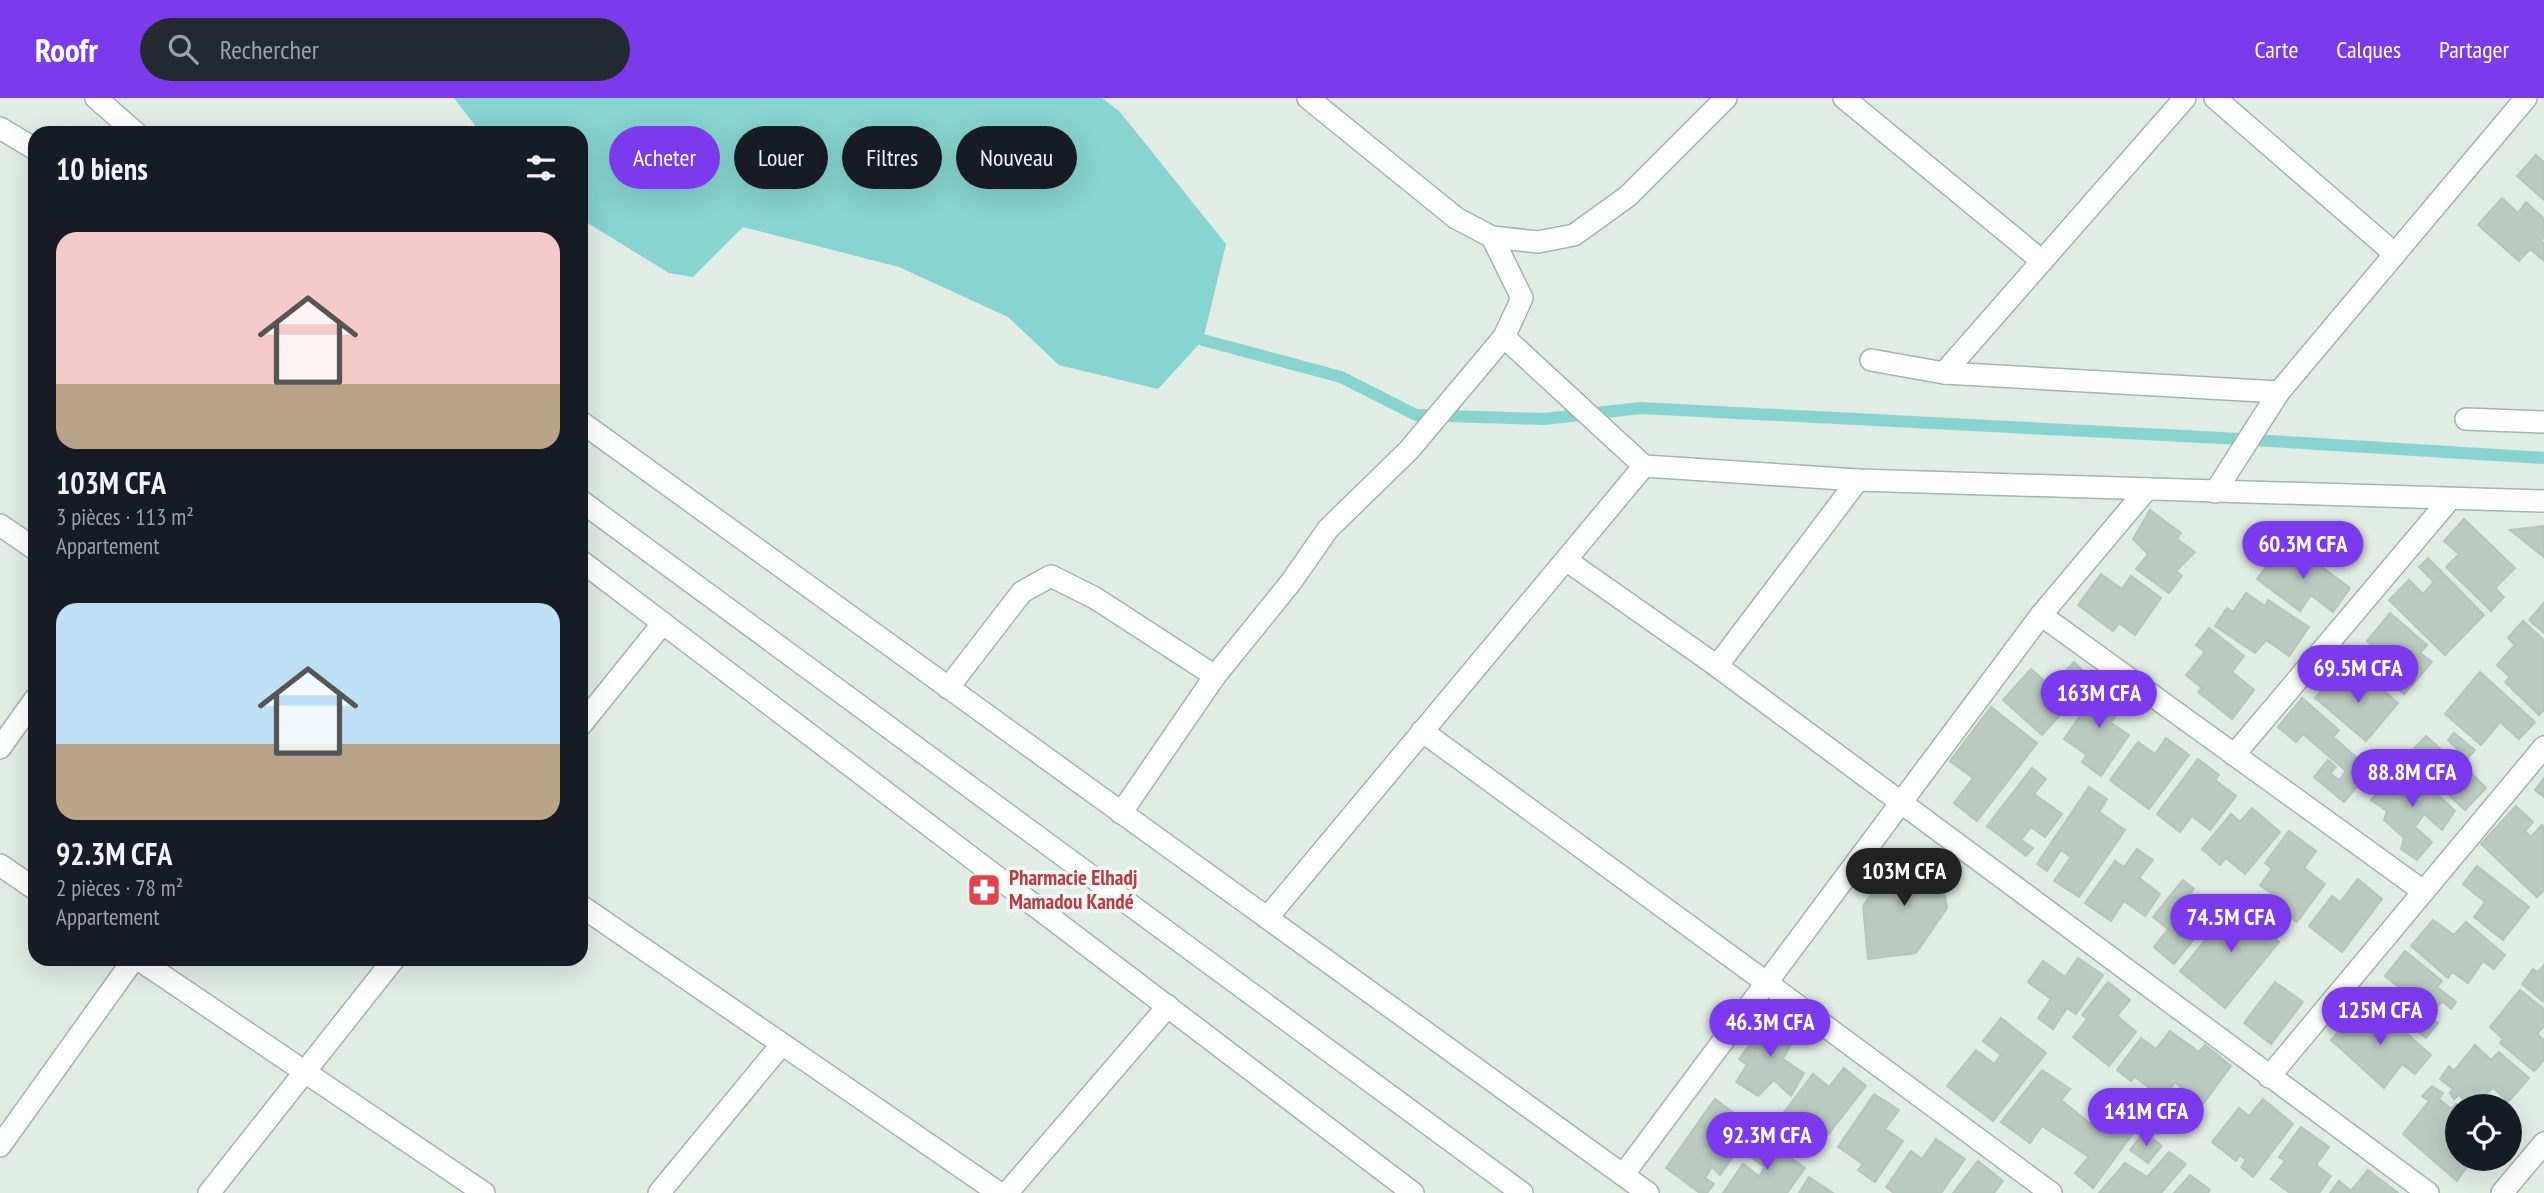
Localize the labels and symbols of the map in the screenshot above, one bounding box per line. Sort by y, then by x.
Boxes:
pin: 60.3M CFA [2223,522,2383,581]
pin: 69.5M CFA [2278,646,2438,705]
pin: 163M CFA [2027,670,2171,730]
pin: 88.8M CFA [2332,750,2492,809]
pin: 103M CFA [1832,848,1976,908]
place label: Pharmacie Elhadj Mamadou Kandé [1009,864,1138,915]
pharmacy icon: Pharmacie Elhadj Mamadou Kandé [965,871,1003,909]
pin: 74.5M CFA [2151,894,2311,954]
pin: 125M CFA [2308,988,2452,1047]
pin: 46.3M CFA [1690,1000,1850,1059]
pin: 141M CFA [2074,1088,2218,1148]
pin: 92.3M CFA [1687,1112,1847,1172]

